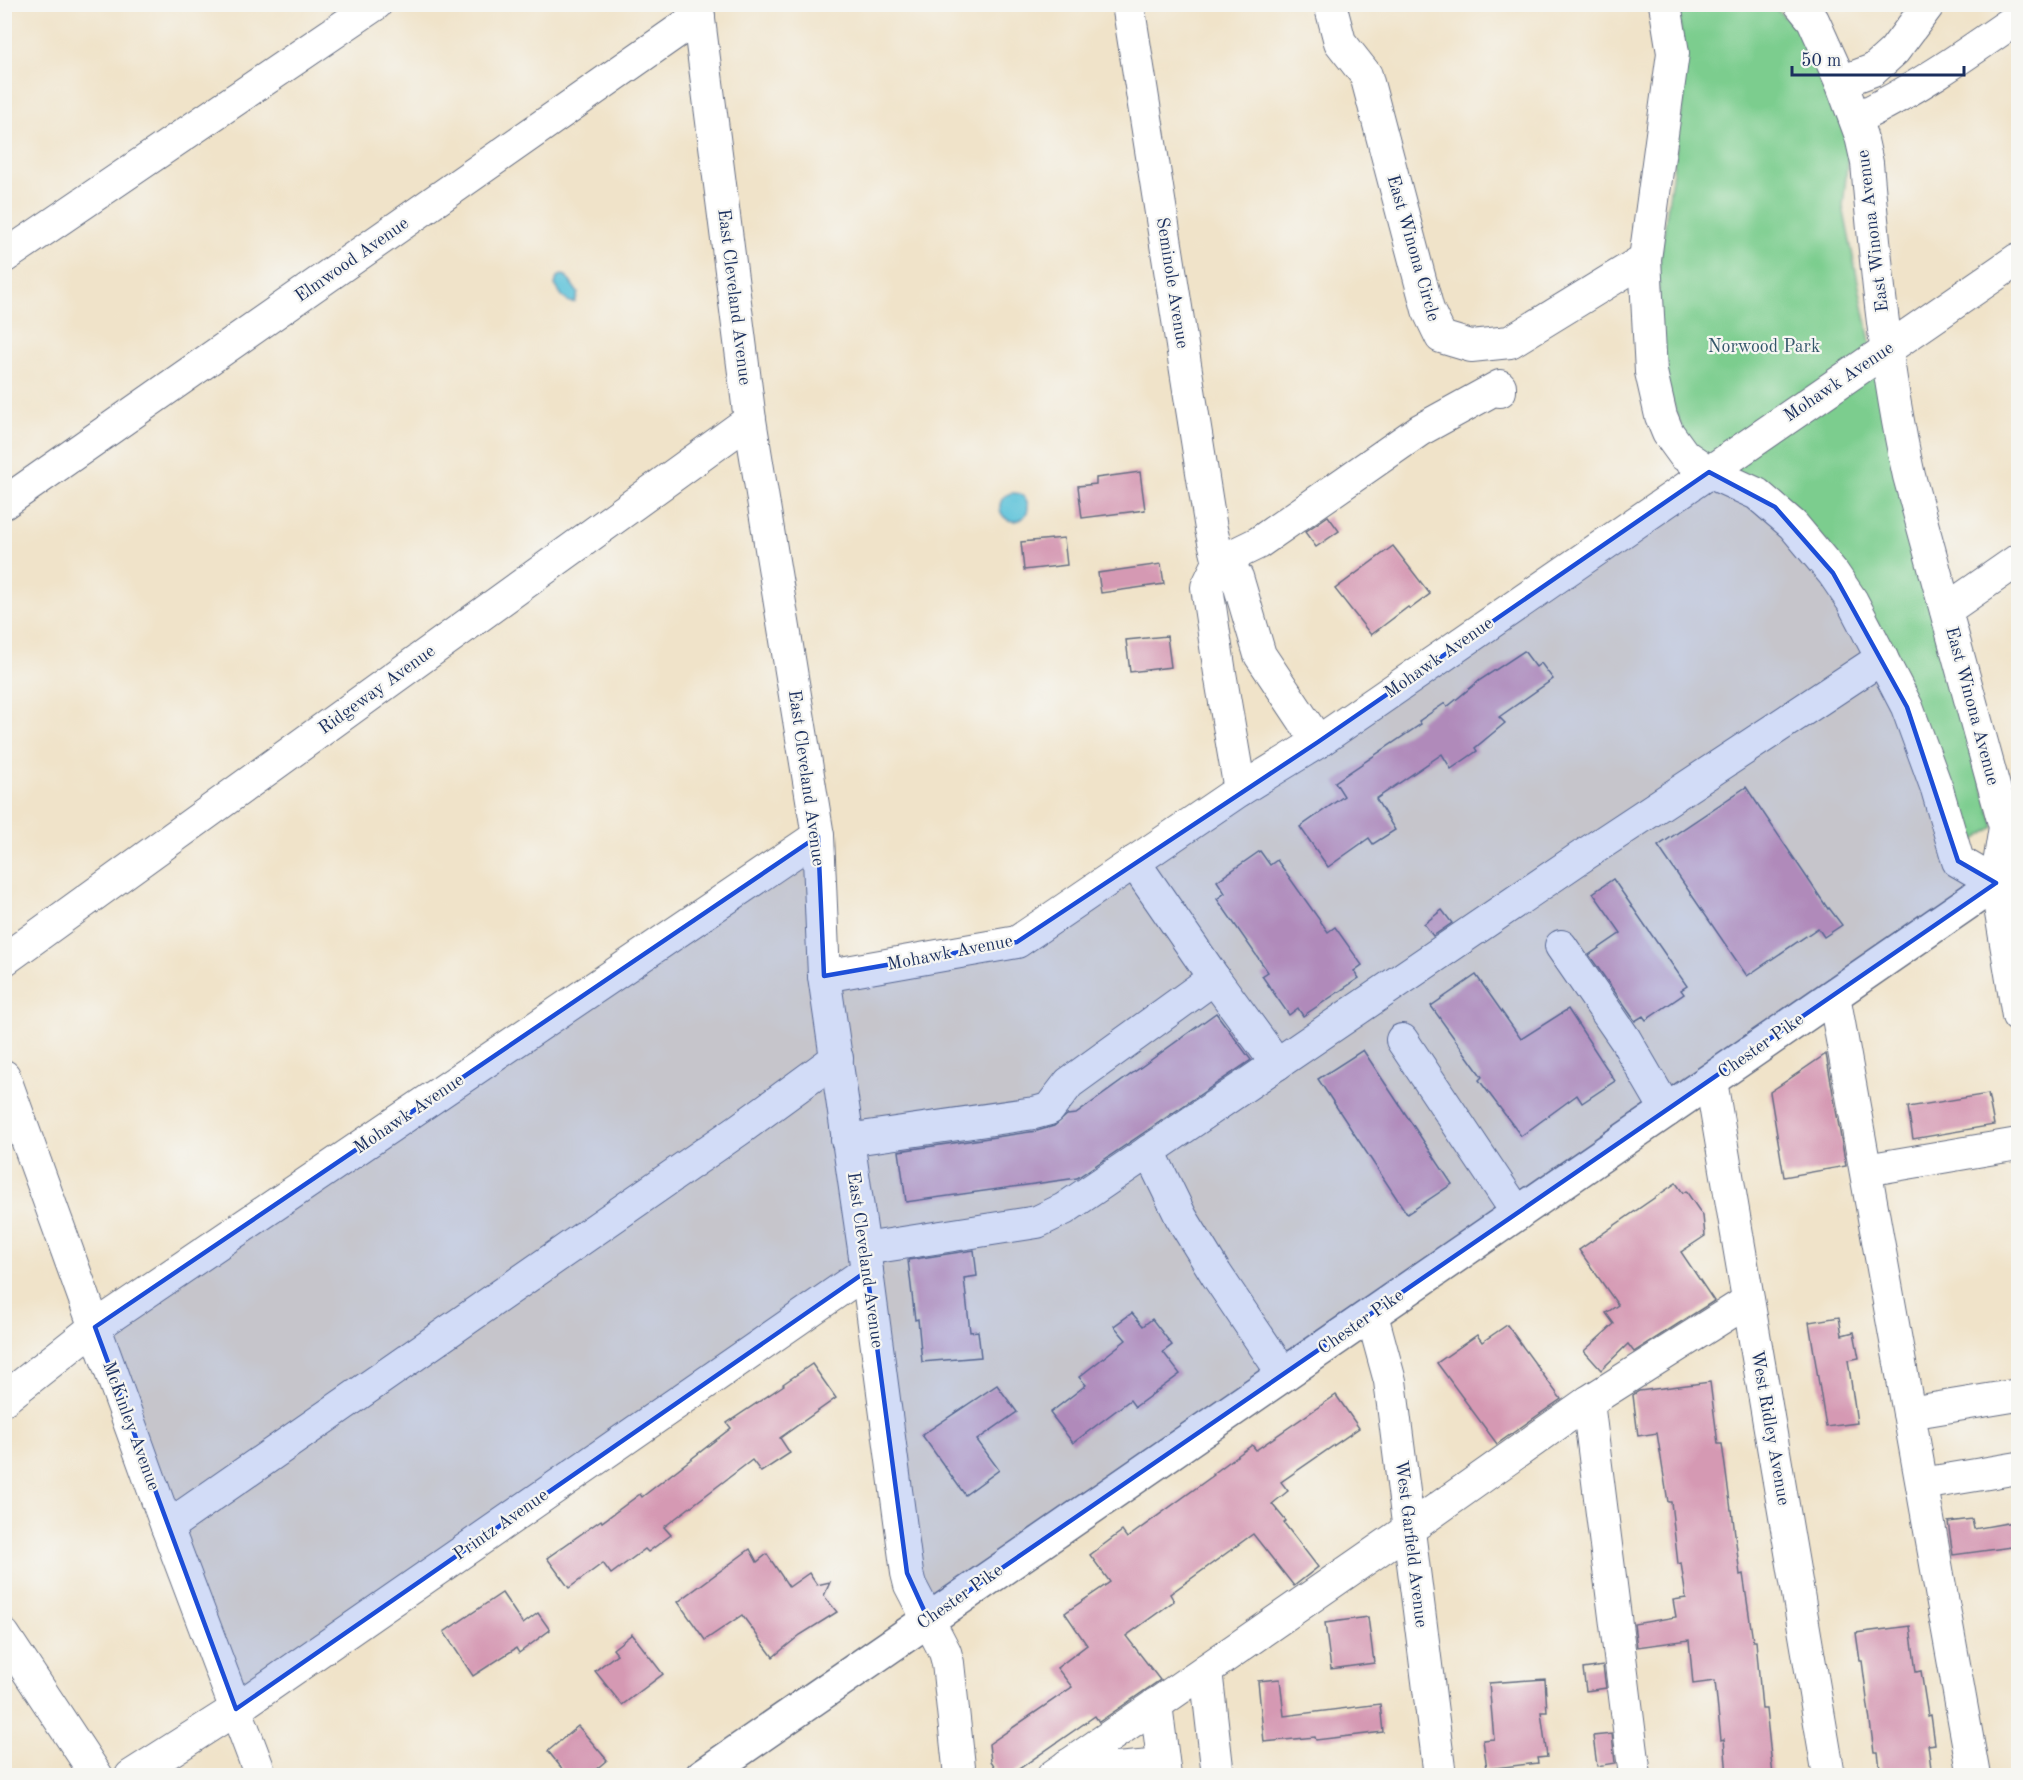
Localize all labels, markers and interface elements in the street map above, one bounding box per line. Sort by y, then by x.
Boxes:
scale bar [1792,39,1964,77]
text: 50 m [1801,52,1841,70]
street label: East Winona Avenue [1854,149,1892,313]
street label: East Winona Circle [1383,173,1443,323]
street label: East Cleveland Avenue [714,208,754,386]
street label: Elmwood Avenue [292,214,412,306]
street label: Seminole Avenue [1153,216,1191,350]
park label: Norwood Park [1708,338,1820,356]
street label: Mohawk Avenue [1781,339,1897,425]
street label: Mohawk Avenue [1381,614,1497,702]
street label: East Winona Avenue [1942,625,2002,787]
street label: Ridgeway Avenue [316,642,438,738]
street label: East Cleveland Avenue [785,689,827,867]
street label: Mohawk Avenue [886,932,1014,974]
street label: Chester Pike [1715,1010,1807,1082]
street label: Mohawk Avenue [351,1071,467,1157]
street label: East Cleveland Avenue [844,1171,886,1349]
street label: Chester Pike [1315,1286,1407,1358]
street label: West Ridley Avenue [1748,1349,1792,1507]
street label: McKinley Avenue [99,1359,163,1493]
street label: West Garfield Avenue [1392,1459,1430,1629]
street label: Printz Avenue [451,1486,551,1564]
street label: Chester Pike [914,1561,1006,1633]

